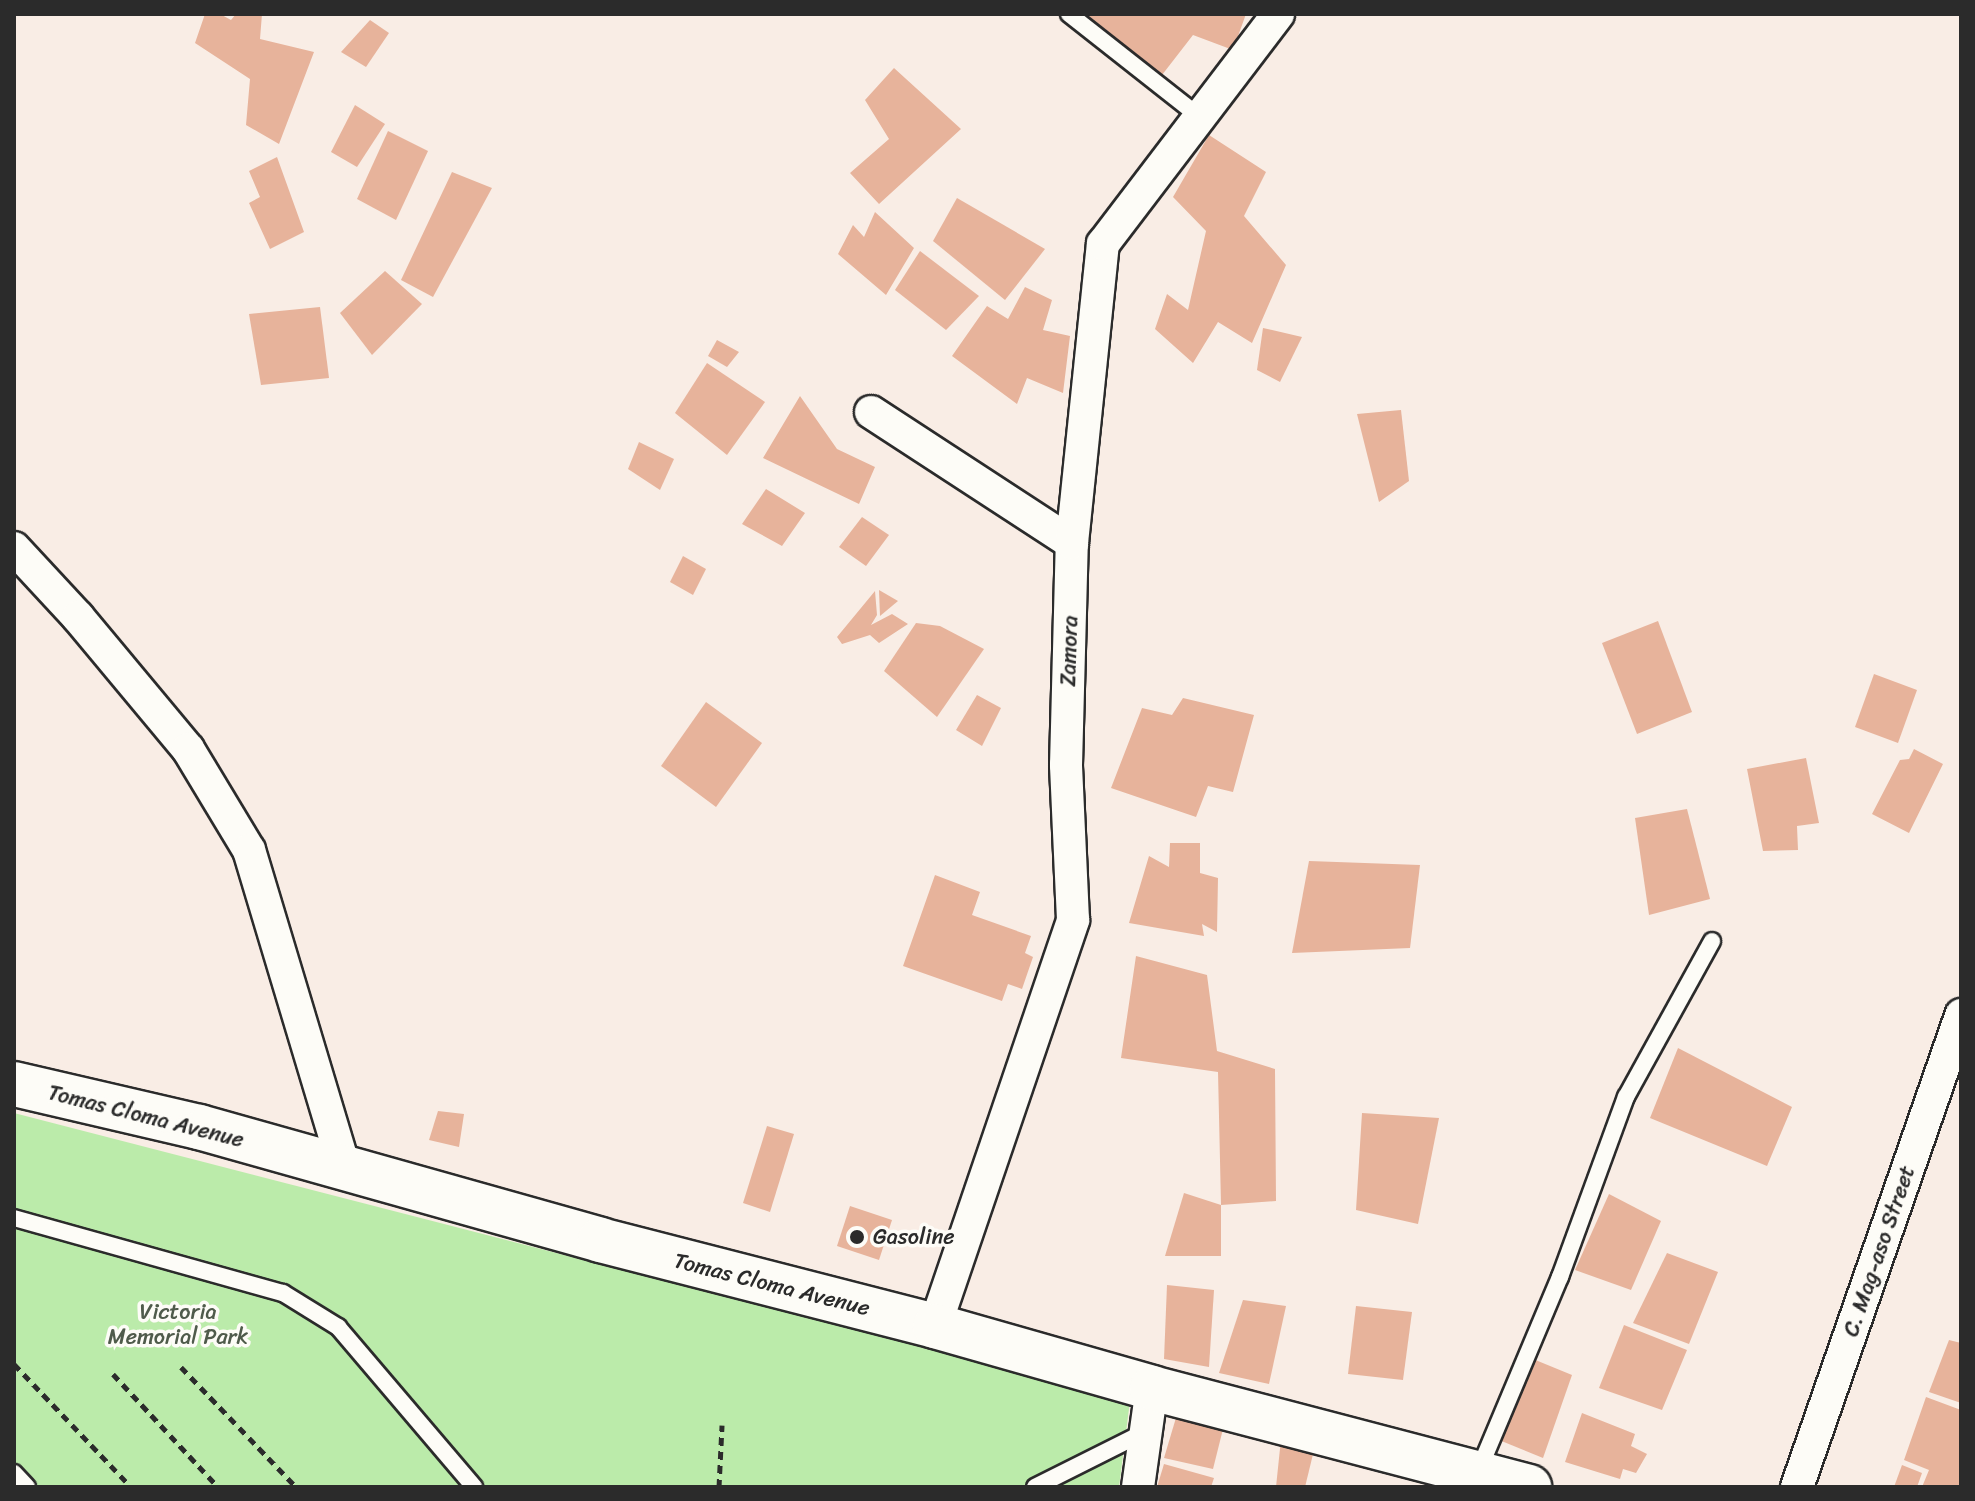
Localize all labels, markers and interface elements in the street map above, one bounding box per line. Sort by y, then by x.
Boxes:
street label: Zamora [1055,615,1083,687]
street label: Tomas Cloma Avenue [46,1079,246,1153]
street label: C. Mag-aso Street [1838,1162,1920,1340]
place label: Gasoline [873,1224,955,1250]
marker: Gasoline [848,1228,866,1246]
street label: Tomas Cloma Avenue [672,1247,872,1321]
park label: Victoria Memorial Park [108,1298,248,1350]

